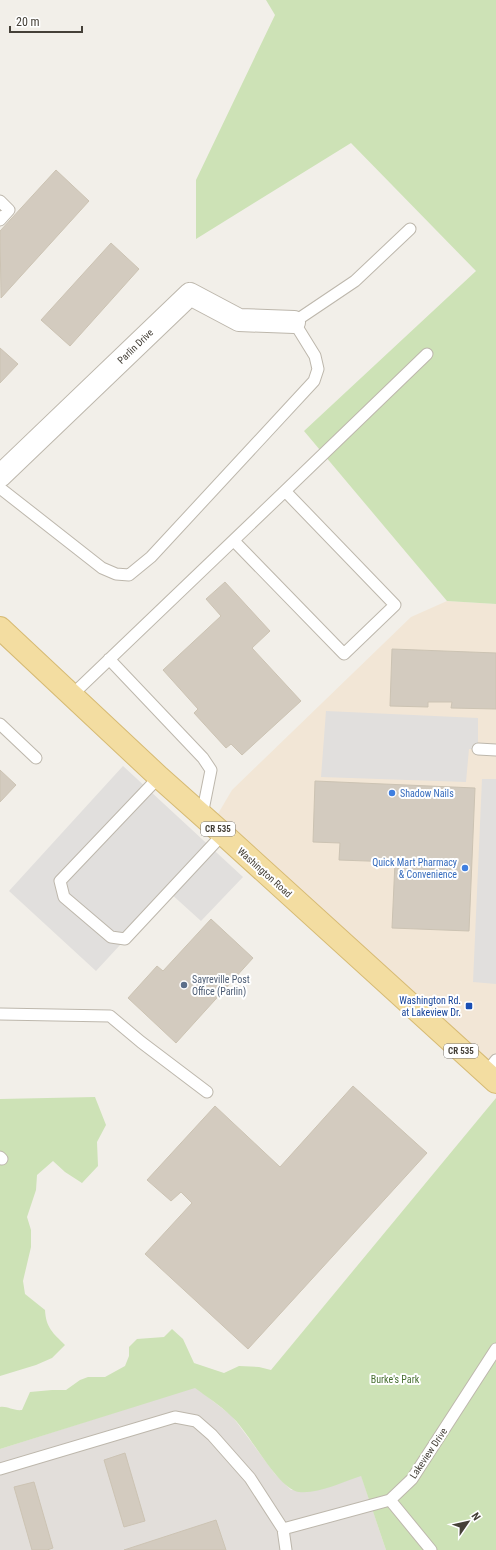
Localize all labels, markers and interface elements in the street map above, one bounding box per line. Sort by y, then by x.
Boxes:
scale bar [10,8,82,34]
text: 20 m [16,15,40,29]
street label: Parlin Drive [115,327,156,366]
marker: Shadow Nails [387,788,397,798]
place label: Shadow Nails [400,788,454,799]
road number: CR 535 [201,822,235,836]
street label: Washington Road [235,845,294,900]
place label: Quick Mart Pharmacy & Convenience [372,857,457,880]
marker: Quick Mart Pharmacy & Convenience [460,863,470,873]
place label: Sayreville Post Office (Parlin) [192,974,250,998]
marker: Sayreville Post Office (Parlin) [179,980,189,990]
place label: Washington Rd. at Lakeview Dr. [399,995,461,1018]
marker: Washington Rd. at Lakeview Dr. [464,1001,474,1011]
road number: CR 535 [444,1044,478,1058]
park label: Burke's Park [371,1374,420,1385]
street label: Lakeview Drive [407,1426,450,1481]
north arrow [448,1502,488,1542]
text: N [469,1510,483,1523]

